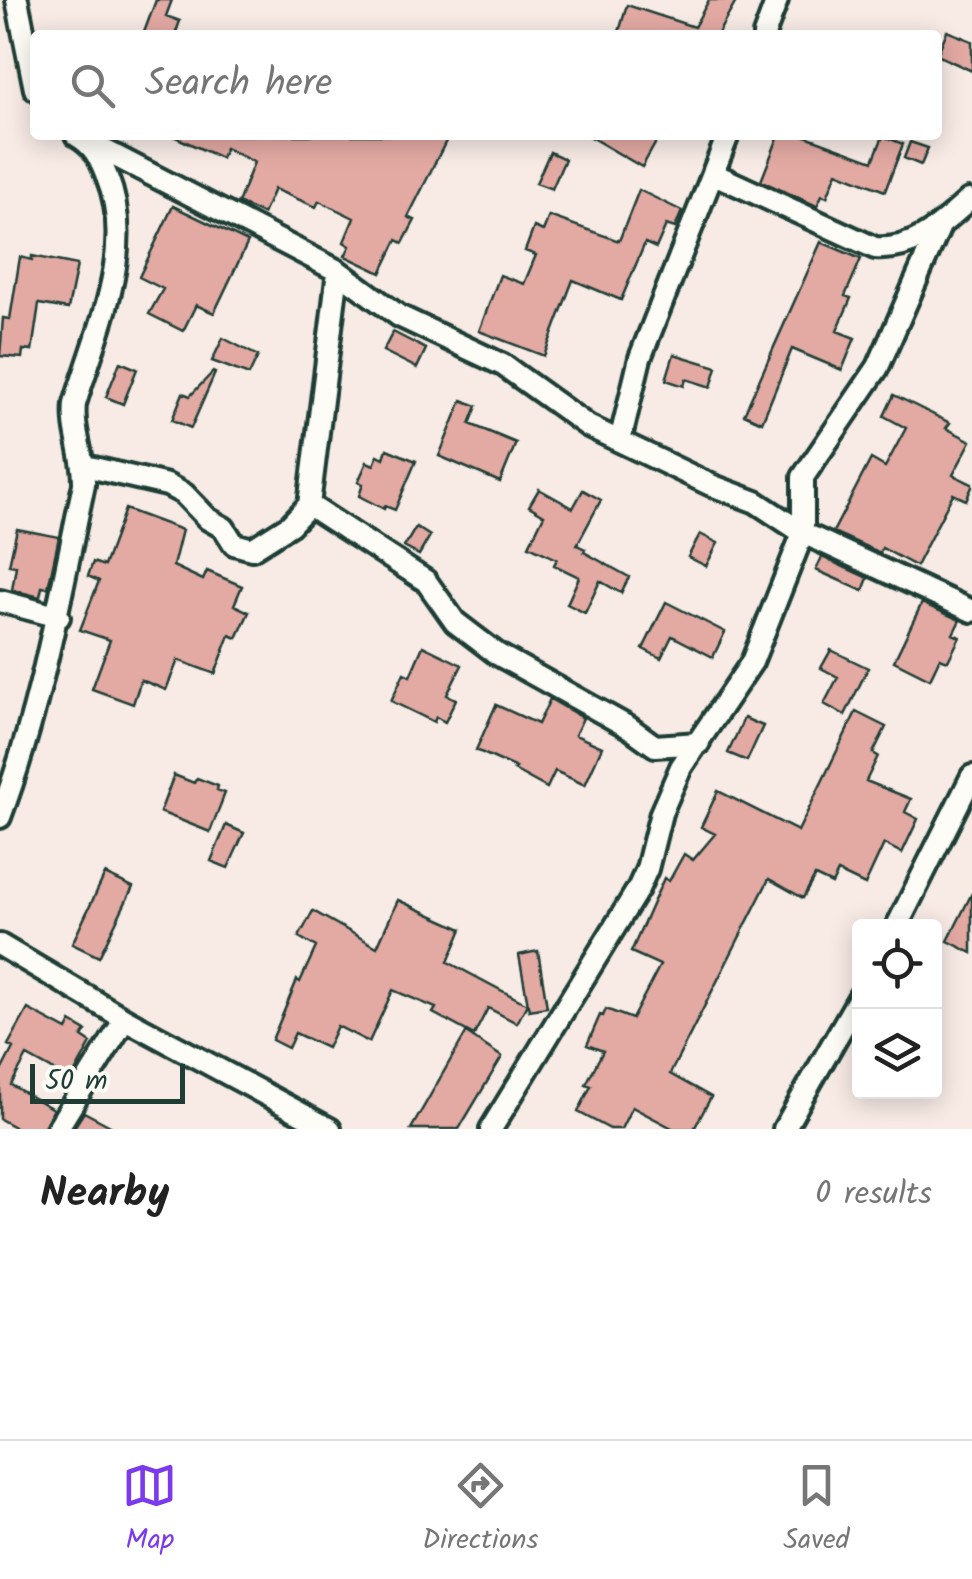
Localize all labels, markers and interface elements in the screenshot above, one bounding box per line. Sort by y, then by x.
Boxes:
search box [30,30,942,140]
text: Search here [145,55,332,115]
icon: search [65,58,120,113]
map controls [852,919,942,1099]
button: locate [852,919,942,1009]
button: layers [852,1009,942,1099]
scale bar [30,1059,185,1104]
text: 50 m [45,1059,108,1104]
text: Nearby [40,1161,169,1228]
text: 0 results [815,1169,932,1220]
tab: Map [122,1458,177,1563]
tab: Directions [422,1458,538,1563]
tab: Saved [783,1458,850,1563]

